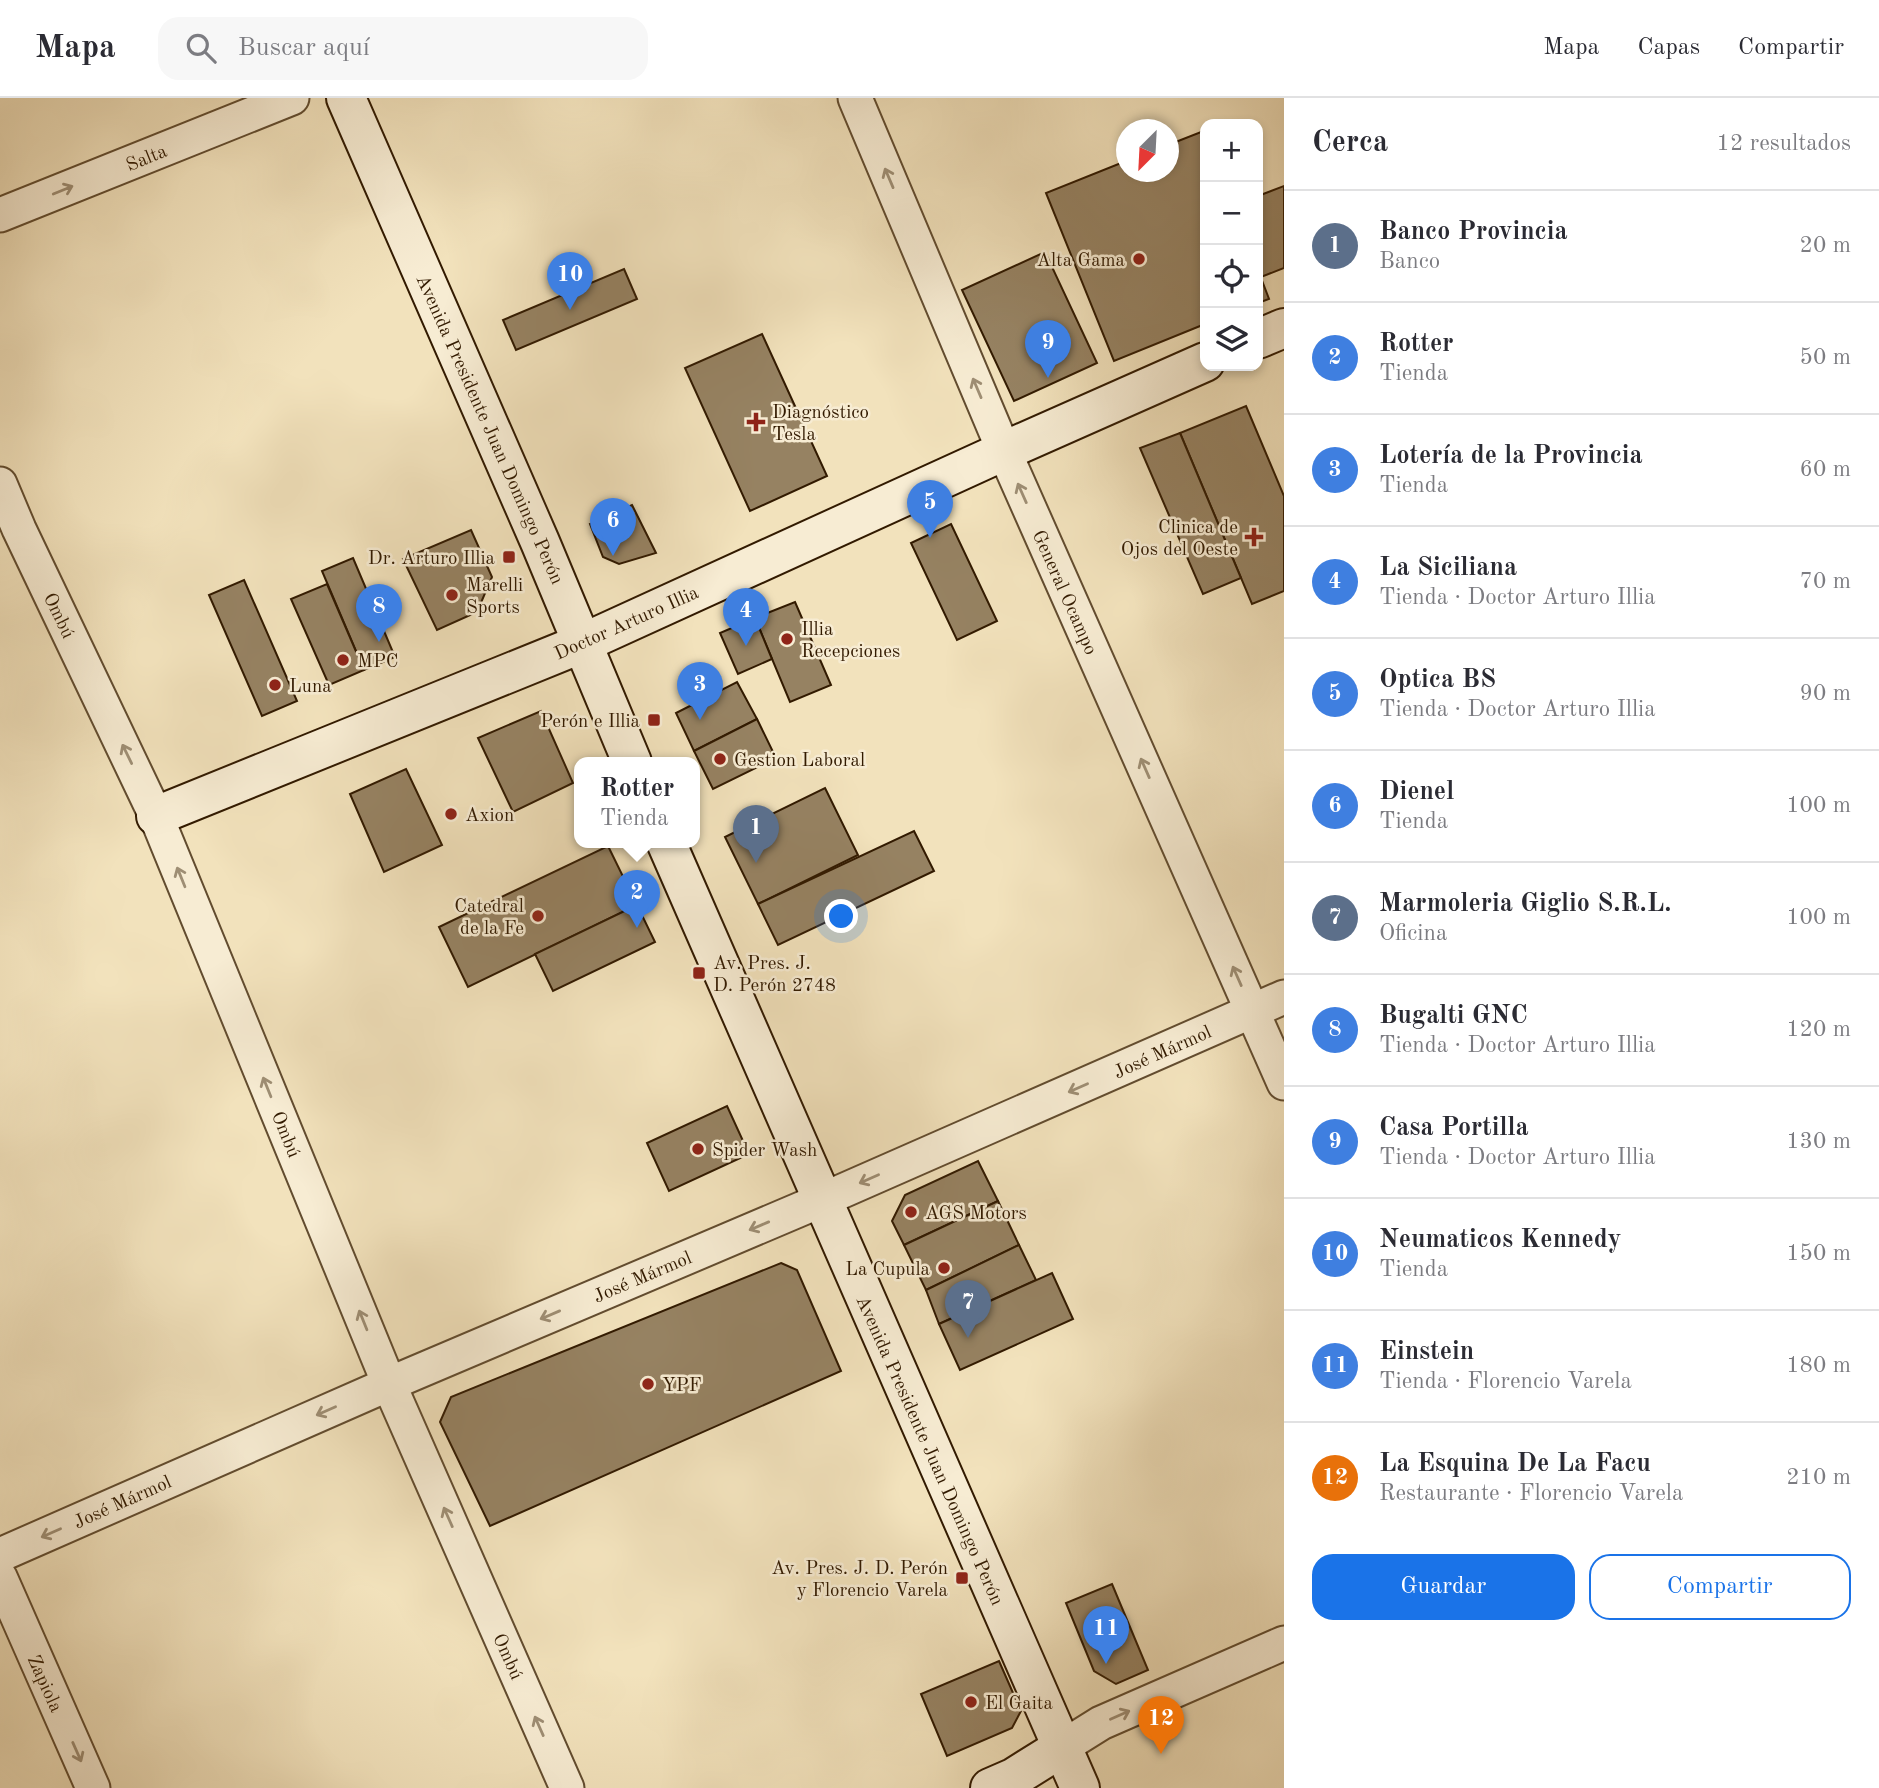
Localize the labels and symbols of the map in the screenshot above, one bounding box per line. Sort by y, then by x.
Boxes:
north arrow [1116,119,1179,182]
street label: Salta [124,142,171,176]
one-way arrow [882,168,895,190]
one-way arrow [52,182,74,195]
marker: Alta Gama [1131,251,1147,267]
pin: 10 [547,252,593,310]
place label: Alta Gama [1036,252,1126,271]
street label: Avenida Presidente Juan Domingo Perón [412,272,566,588]
pin: 9 [1025,320,1071,378]
one-way arrow [970,378,983,399]
place label: Diagnóstico Tesla [772,404,869,445]
marker: Diagnóstico Tesla [746,412,766,432]
pin: 5 [907,480,953,538]
one-way arrow [1015,483,1028,504]
pin: 6 [590,498,636,556]
place label: Clinica de Ojos del Oeste [1121,519,1238,560]
marker: Clinica de Ojos del Oeste [1244,527,1264,547]
street label: General Ocampo [1028,528,1100,658]
marker: Dr. Arturo Illia [501,549,517,565]
place label: Dr. Arturo Illia [368,550,496,569]
place label: Marelli Sports [466,577,523,618]
pin: 8 [356,584,402,642]
street label: Doctor Arturo Illia [552,584,703,665]
marker: Marelli Sports [444,587,460,603]
pin: 4 [723,588,769,646]
street label: Ombú [39,590,77,642]
place label: Illia Recepciones [801,621,900,662]
marker: Illia Recepciones [779,631,795,647]
marker: MPC [335,652,351,668]
place label: MPC [357,653,399,672]
pin: 3 [677,662,723,720]
marker: Luna [267,677,283,693]
place label: Luna [289,678,332,697]
marker: Perón e Illia [646,712,662,728]
place label: Perón e Illia [540,713,641,732]
one-way arrow [120,744,133,765]
marker: Gestion Laboral [712,751,728,767]
place label: Gestion Laboral [734,752,865,771]
one-way arrow [1137,758,1150,779]
pin: 1 [733,805,779,863]
marker: Axion [443,806,459,822]
place label: Axion [465,807,514,826]
one-way arrow [174,866,187,888]
pin: 2 [614,870,660,928]
place label: Catedral de la Fe [454,898,524,939]
your location [824,899,858,933]
marker: Catedral de la Fe [530,908,546,924]
place label: Av. Pres. J. D. Perón 2748 [713,955,836,996]
marker: Av. Pres. J. D. Perón 2748 [691,965,707,981]
one-way arrow [1230,966,1243,987]
street label: José Mármol [1111,1023,1215,1083]
one-way arrow [260,1077,273,1099]
one-way arrow [1067,1082,1089,1095]
street label: Ombú [267,1109,303,1161]
marker: Spider Wash [690,1141,706,1157]
place label: Spider Wash [712,1142,817,1161]
one-way arrow [859,1173,880,1186]
marker: AGS Motors [903,1204,919,1220]
place label: AGS Motors [925,1205,1027,1224]
one-way arrow [749,1220,770,1233]
street label: José Mármol [591,1249,695,1308]
marker: La Cupula [936,1260,952,1276]
place label: La Cupula [845,1261,931,1280]
pin: 7 [945,1280,991,1338]
street label: Avenida Presidente Juan Domingo Perón [852,1293,1006,1609]
one-way arrow [539,1309,561,1322]
one-way arrow [355,1310,368,1332]
marker: YPF [640,1376,656,1392]
place label: YPF [662,1377,702,1396]
one-way arrow [316,1405,337,1418]
street label: José Mármol [71,1473,175,1533]
one-way arrow [441,1507,454,1529]
one-way arrow [41,1527,62,1540]
place label: Av. Pres. J. D. Perón y Florencio Varela [771,1560,949,1601]
marker: Av. Pres. J. D. Perón y Florencio Varela [954,1570,970,1586]
pin: 11 [1083,1606,1129,1664]
street label: Ombú [488,1631,525,1683]
street label: Zapiola [23,1652,65,1716]
marker: El Gaita [963,1694,979,1710]
place label: El Gaita [985,1695,1053,1714]
pin: 12 [1138,1696,1184,1754]
one-way arrow [1109,1707,1131,1720]
one-way arrow [532,1715,545,1737]
one-way arrow [71,1740,84,1762]

